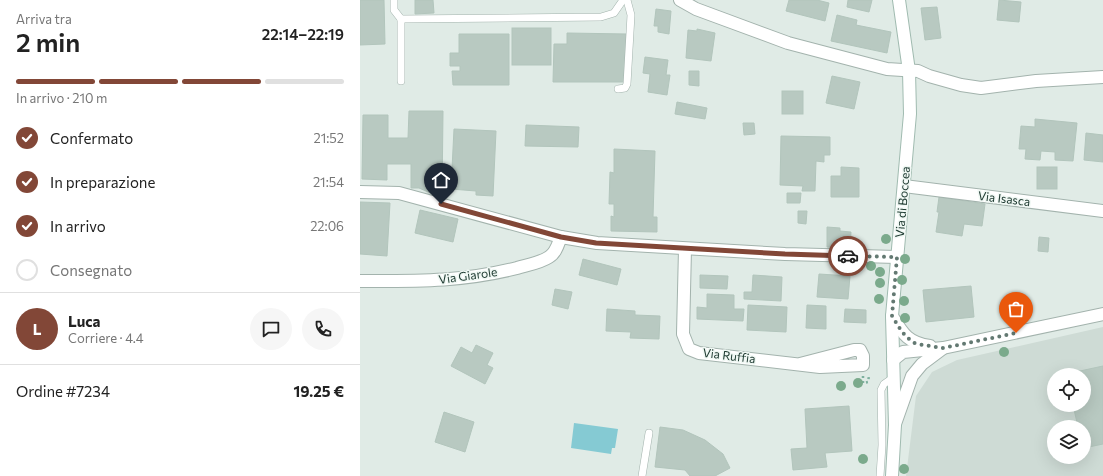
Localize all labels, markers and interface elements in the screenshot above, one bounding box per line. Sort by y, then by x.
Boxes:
text: Arriva tra [16,11,72,27]
text: 22:14–22:19 [262,25,344,43]
text: 2 min [16,26,80,57]
text: In arrivo · 210 m [16,90,107,106]
icon: check [16,127,38,149]
text: Confermato [50,129,133,147]
text: 21:52 [313,130,344,146]
pin [424,163,458,204]
street label: Via di Boccea [892,166,912,238]
icon: home [430,169,452,191]
icon: check [16,171,38,193]
text: In preparazione [50,173,155,191]
text: 21:54 [313,174,344,190]
street label: Via Isasca [977,188,1031,208]
icon: check [16,215,38,237]
text: In arrivo [50,217,106,235]
text: 22:06 [310,218,344,234]
courier [828,236,868,276]
icon: car [837,245,859,267]
text: Consegnato [50,261,132,279]
street label: Via Giarole [438,264,498,286]
pin [999,292,1033,333]
icon: bag [1005,298,1027,320]
button: chat [250,308,292,350]
button: phone [302,308,344,350]
text: Luca [68,312,100,330]
text: L [33,320,41,338]
text: Corriere · 4.4 [68,330,144,346]
street label: Via Ruffia [702,345,756,365]
map controls [1047,368,1091,464]
button: locate [1047,368,1091,412]
text: Ordine #7234 [16,382,110,400]
text: 19.25 € [293,382,344,400]
button: layers [1047,420,1091,464]

